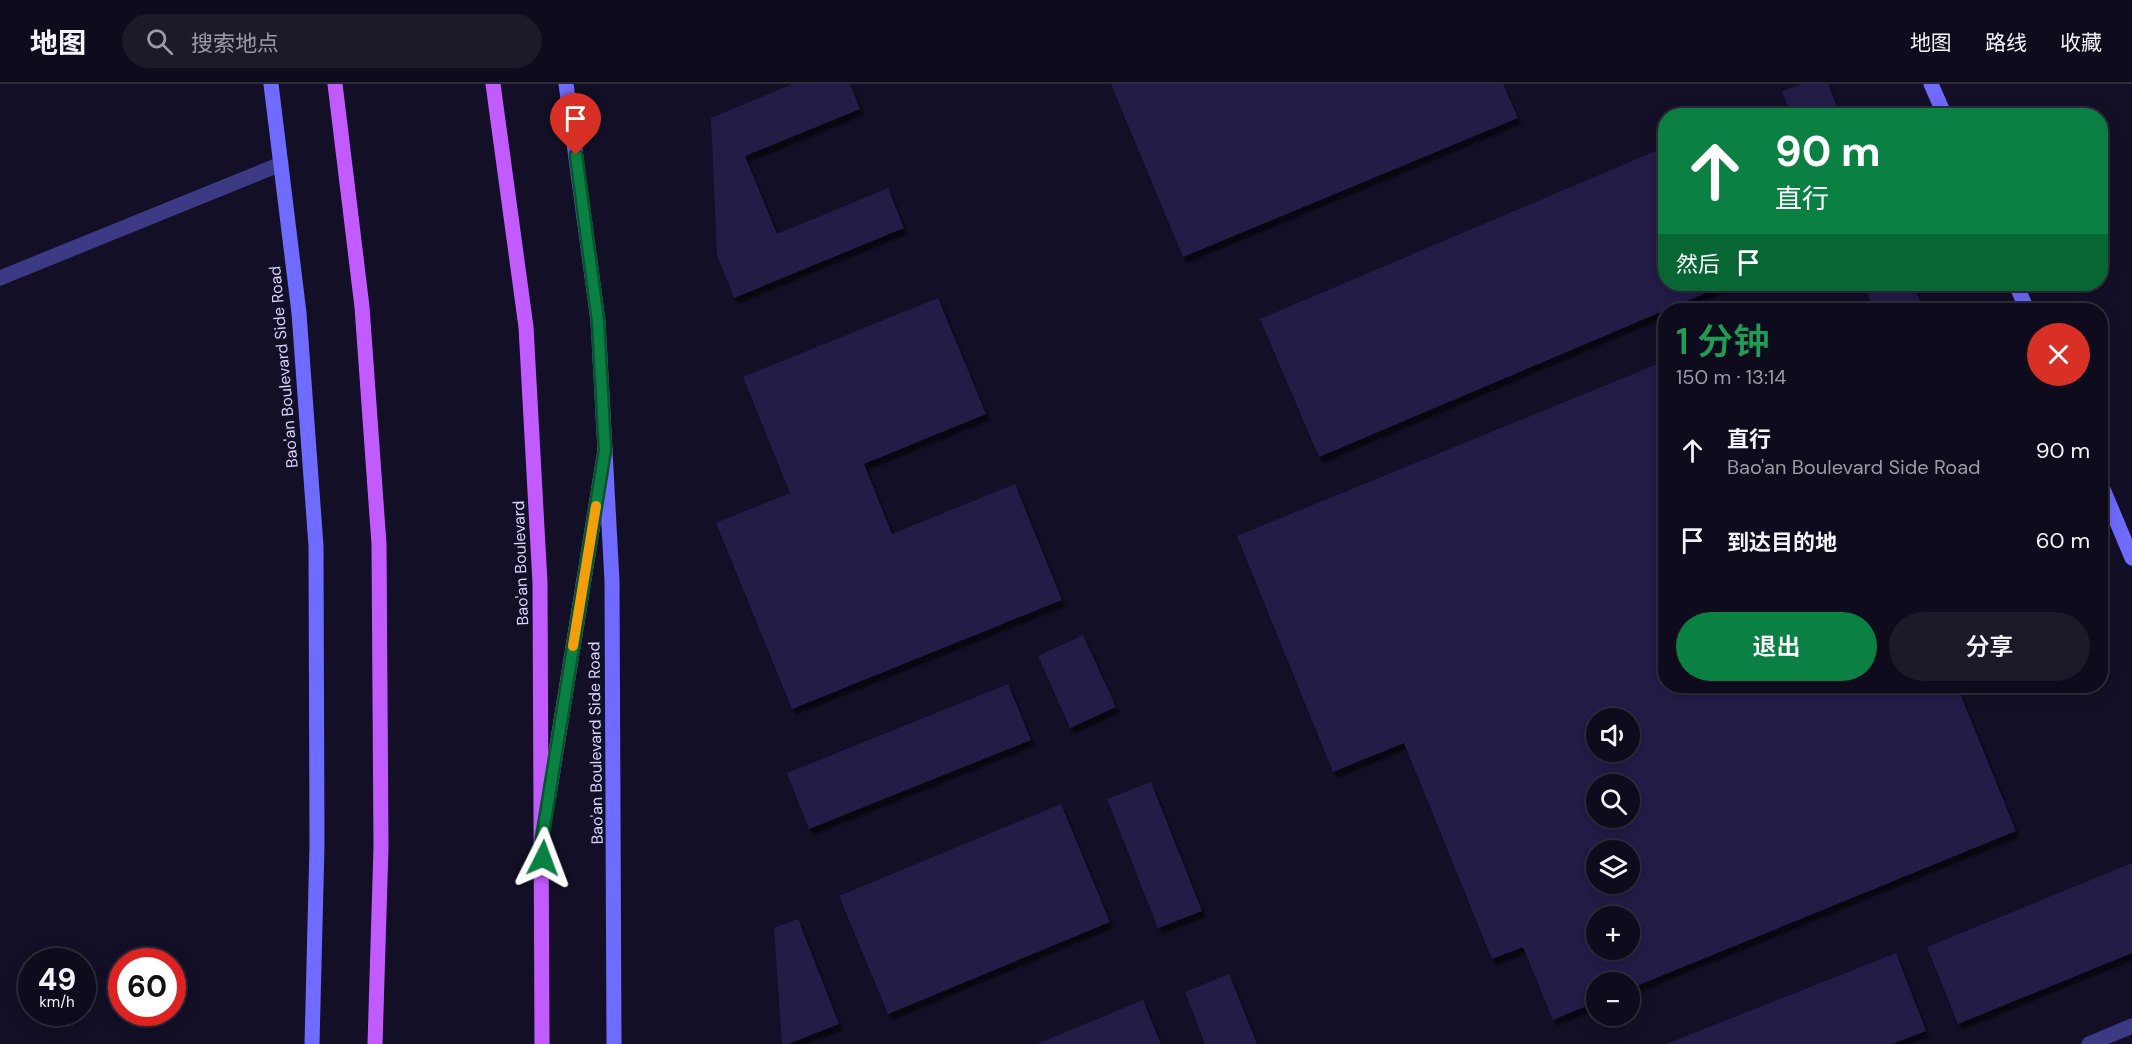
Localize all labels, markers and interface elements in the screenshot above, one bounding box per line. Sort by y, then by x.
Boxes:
search box [122,14,542,68]
text: 地图 [30,25,86,62]
icon: search [143,25,176,58]
text: 搜索地点 [191,29,279,58]
text: 地图 [1910,29,1952,57]
text: 路线 [1985,29,2027,57]
text: 收藏 [2060,29,2102,57]
pin [550,93,601,155]
icon: arrive [559,102,592,135]
text: 90 m [1775,124,1881,179]
icon: ahead [1676,132,1754,210]
text: 直行 [1775,181,1829,216]
icon: arrive [1732,246,1765,279]
text: 然后 [1676,250,1720,279]
street label: Bao'an Boulevard Side Road [264,265,303,469]
text: 1 分钟 [1676,318,1769,365]
button: close [2027,323,2090,386]
text: 150 m · 13:14 [1676,364,1786,390]
text: 直行 [1727,425,1771,454]
icon: ahead [1676,434,1709,467]
text: 90 m [2036,436,2090,465]
text: Bao'an Boulevard Side Road [1727,454,1981,480]
street label: Bao'an Boulevard [508,500,533,626]
icon: arrive [1676,524,1709,557]
text: 60 m [2036,526,2090,555]
text: 到达目的地 [1727,528,1837,557]
button: 退出 [1676,612,1877,681]
button: 分享 [1889,612,2090,681]
street label: Bao'an Boulevard Side Road [583,641,608,845]
map controls [1586,708,1640,1026]
button: sound [1586,708,1640,762]
button: search [1586,774,1640,828]
position arrow [511,826,575,890]
button: layers [1586,840,1640,894]
button: + [1586,906,1640,960]
speed limit sign: 60 [108,948,186,1026]
text: 49 [38,960,76,999]
button: − [1586,972,1640,1026]
text: km/h [39,992,75,1012]

